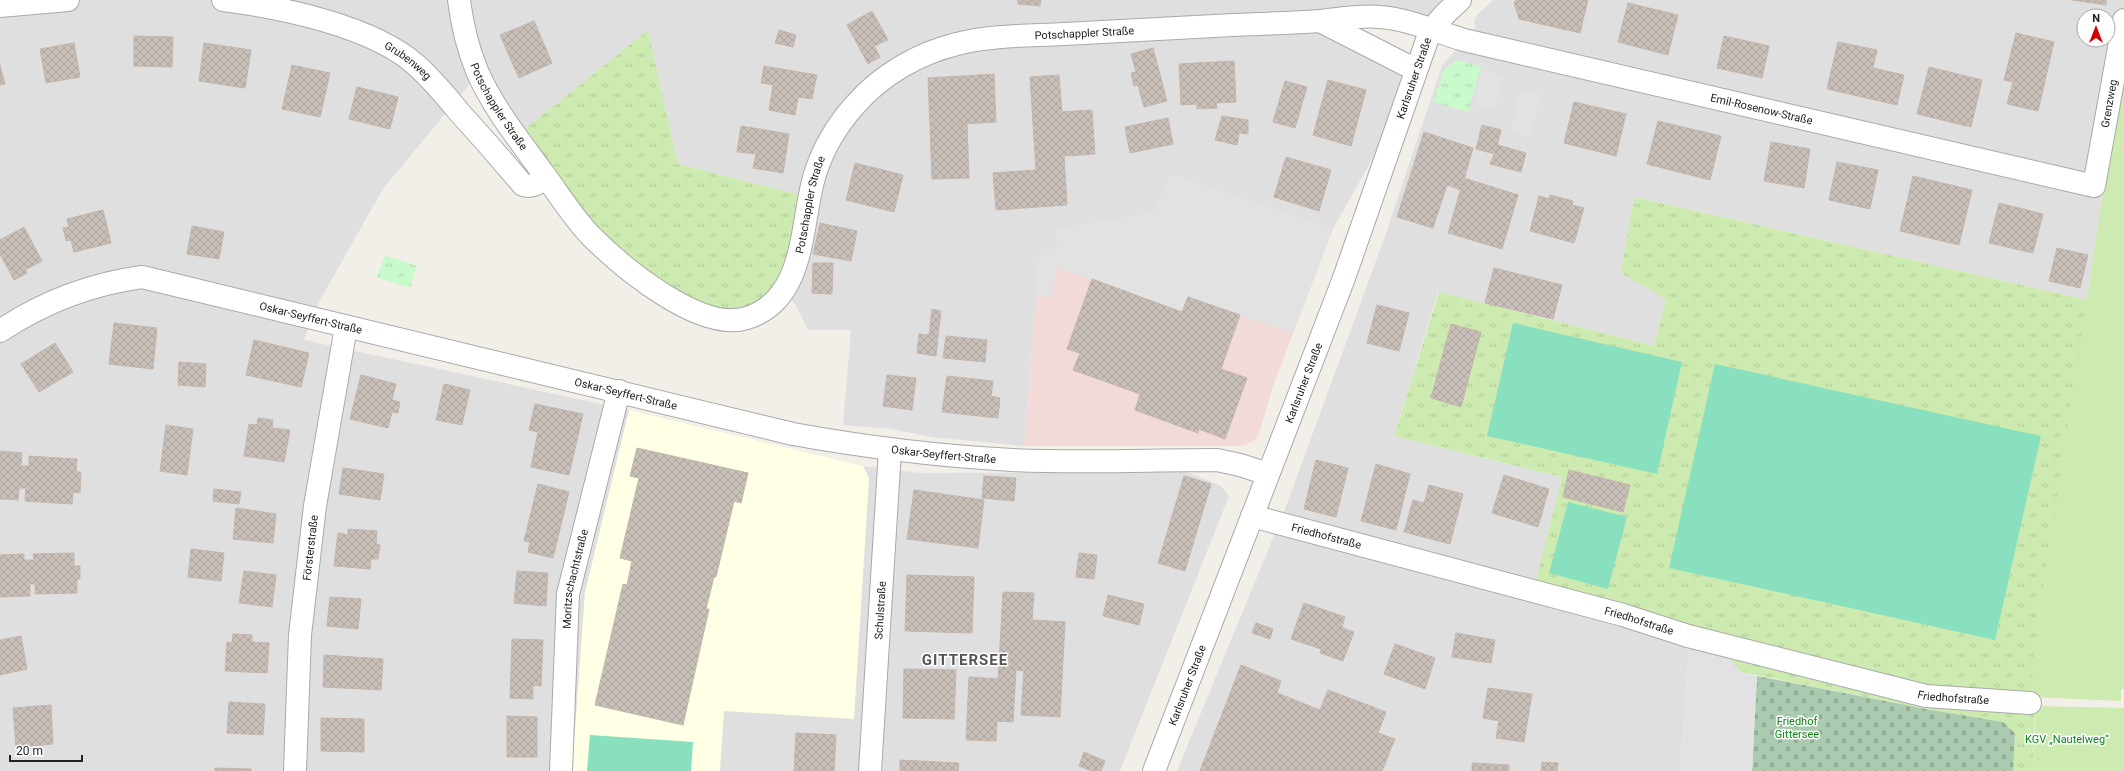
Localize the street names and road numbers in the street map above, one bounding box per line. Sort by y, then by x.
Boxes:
street label: Potschappler Straße [1034,24,1135,42]
street label: Karlsruher Straße [1394,36,1434,121]
street label: Grubenweg [382,39,434,82]
street label: Potschappler Straße [468,61,531,153]
street label: Grenzweg [2098,78,2120,129]
street label: Emil-Rosenow-Straße [1709,91,1814,127]
street label: Potschappler Straße [793,154,828,255]
street label: Oskar-Seyffert-Straße [258,299,364,336]
street label: Karlsruher Straße [1282,341,1325,425]
street label: Oskar-Seyffert-Straße [573,375,679,412]
street label: Oskar-Seyffert-Straße [891,443,997,466]
street label: Försterstraße [300,514,320,581]
street label: Friedhofstraße [1290,520,1363,551]
street label: Moritzschachtstraße [560,528,591,629]
street label: Schulstraße [872,581,888,640]
street label: Friedhofstraße [1603,604,1676,638]
street label: Karlsruher Straße [1166,643,1209,727]
street label: Friedhofstraße [1916,688,1990,707]

